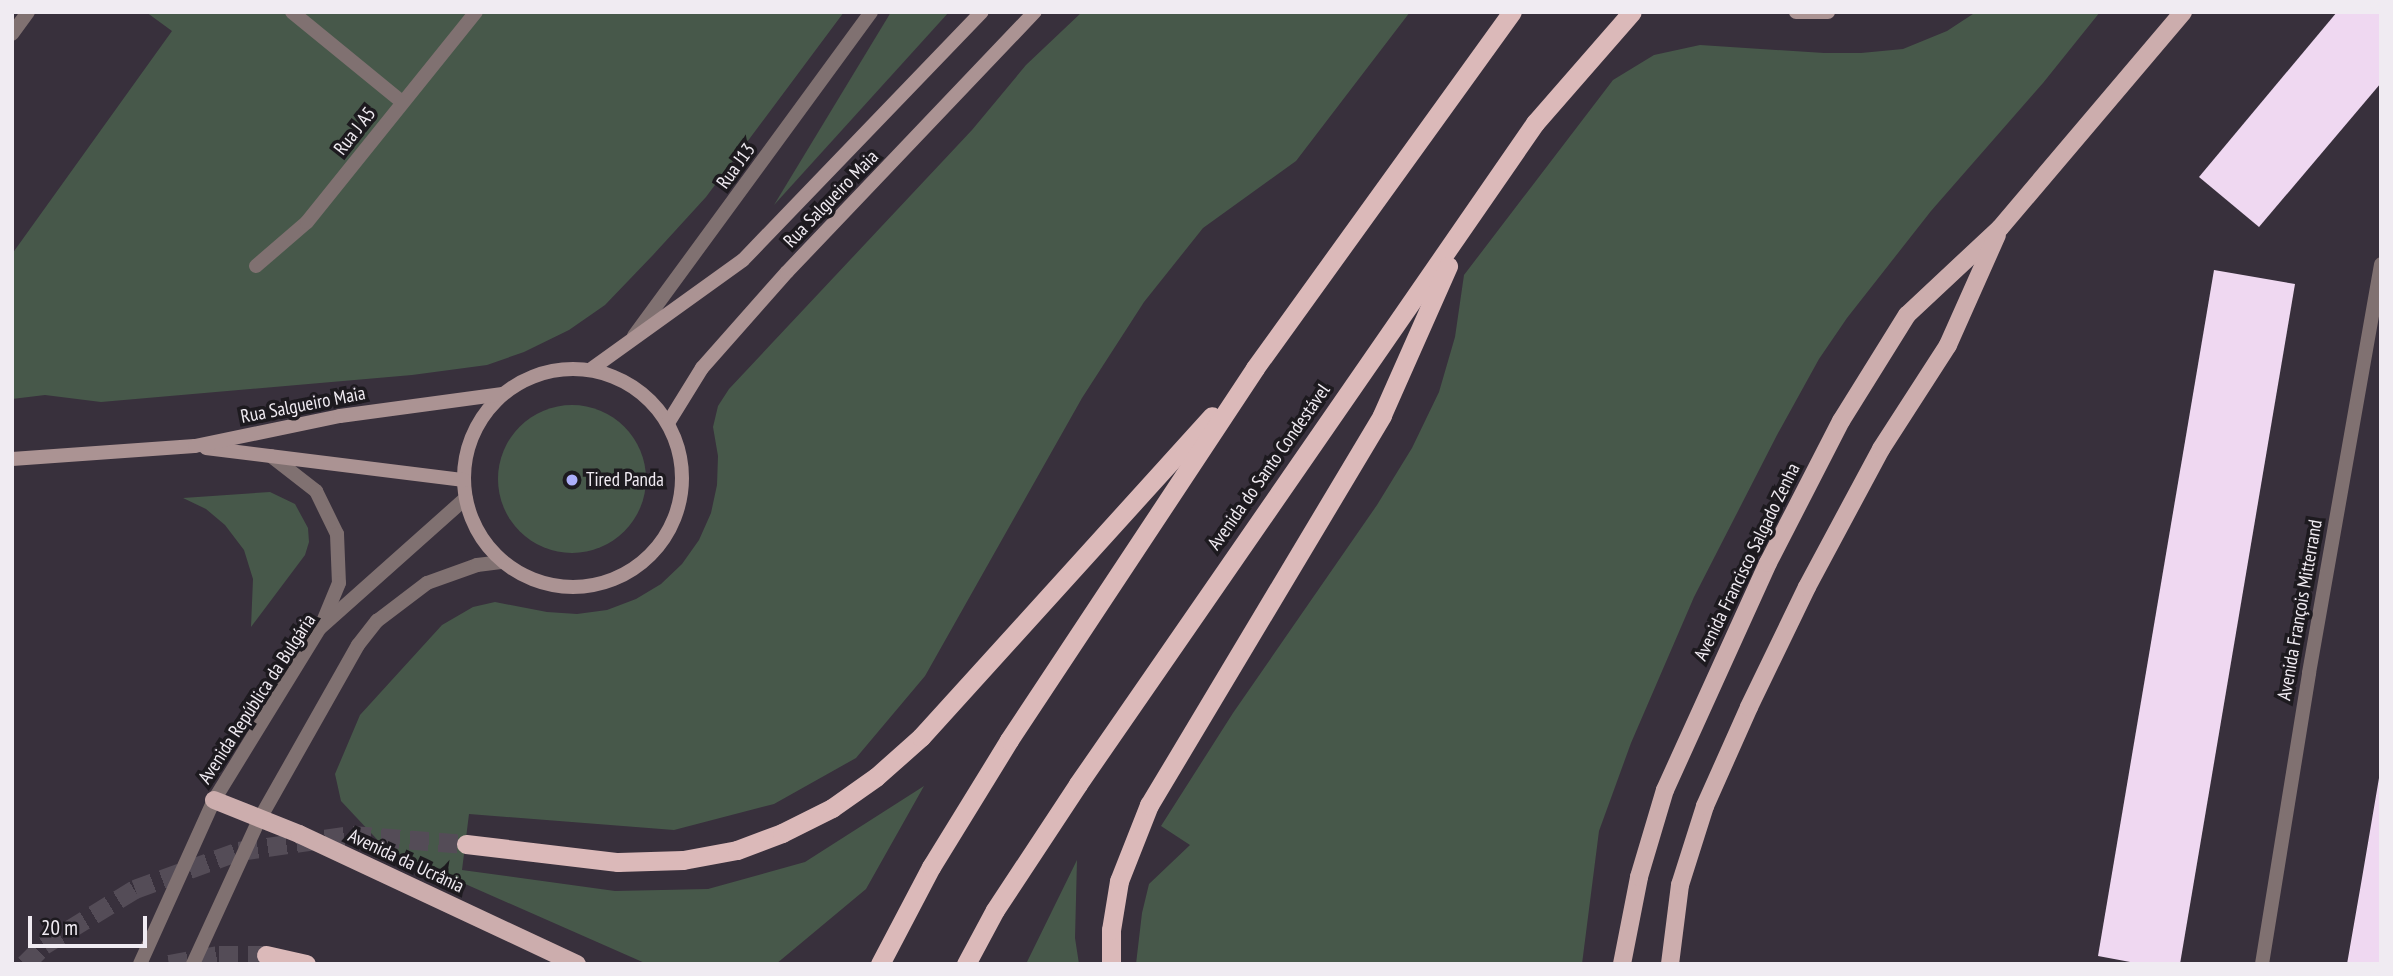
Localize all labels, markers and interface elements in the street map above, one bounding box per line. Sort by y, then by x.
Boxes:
street label: Rua J A5 [329,102,381,160]
street label: Rua J13 [712,139,760,193]
street label: Rua Salgueiro Maia [779,146,883,252]
street label: Avenida do Santo Condestável [1203,380,1335,554]
street label: Rua Salgueiro Maia [239,382,367,428]
street label: Avenida Francisco Salgado Zenha [1689,459,1805,665]
place label: Tired Panda [586,469,664,491]
marker: Tired Panda [564,472,580,488]
street label: Avenida François Mitterrand [2273,518,2327,702]
street label: Avenida República da Bulgária [193,610,321,788]
street label: Avenida da Ucrânia [344,824,468,898]
scale bar [32,902,150,946]
text: 20 m [41,914,78,941]

